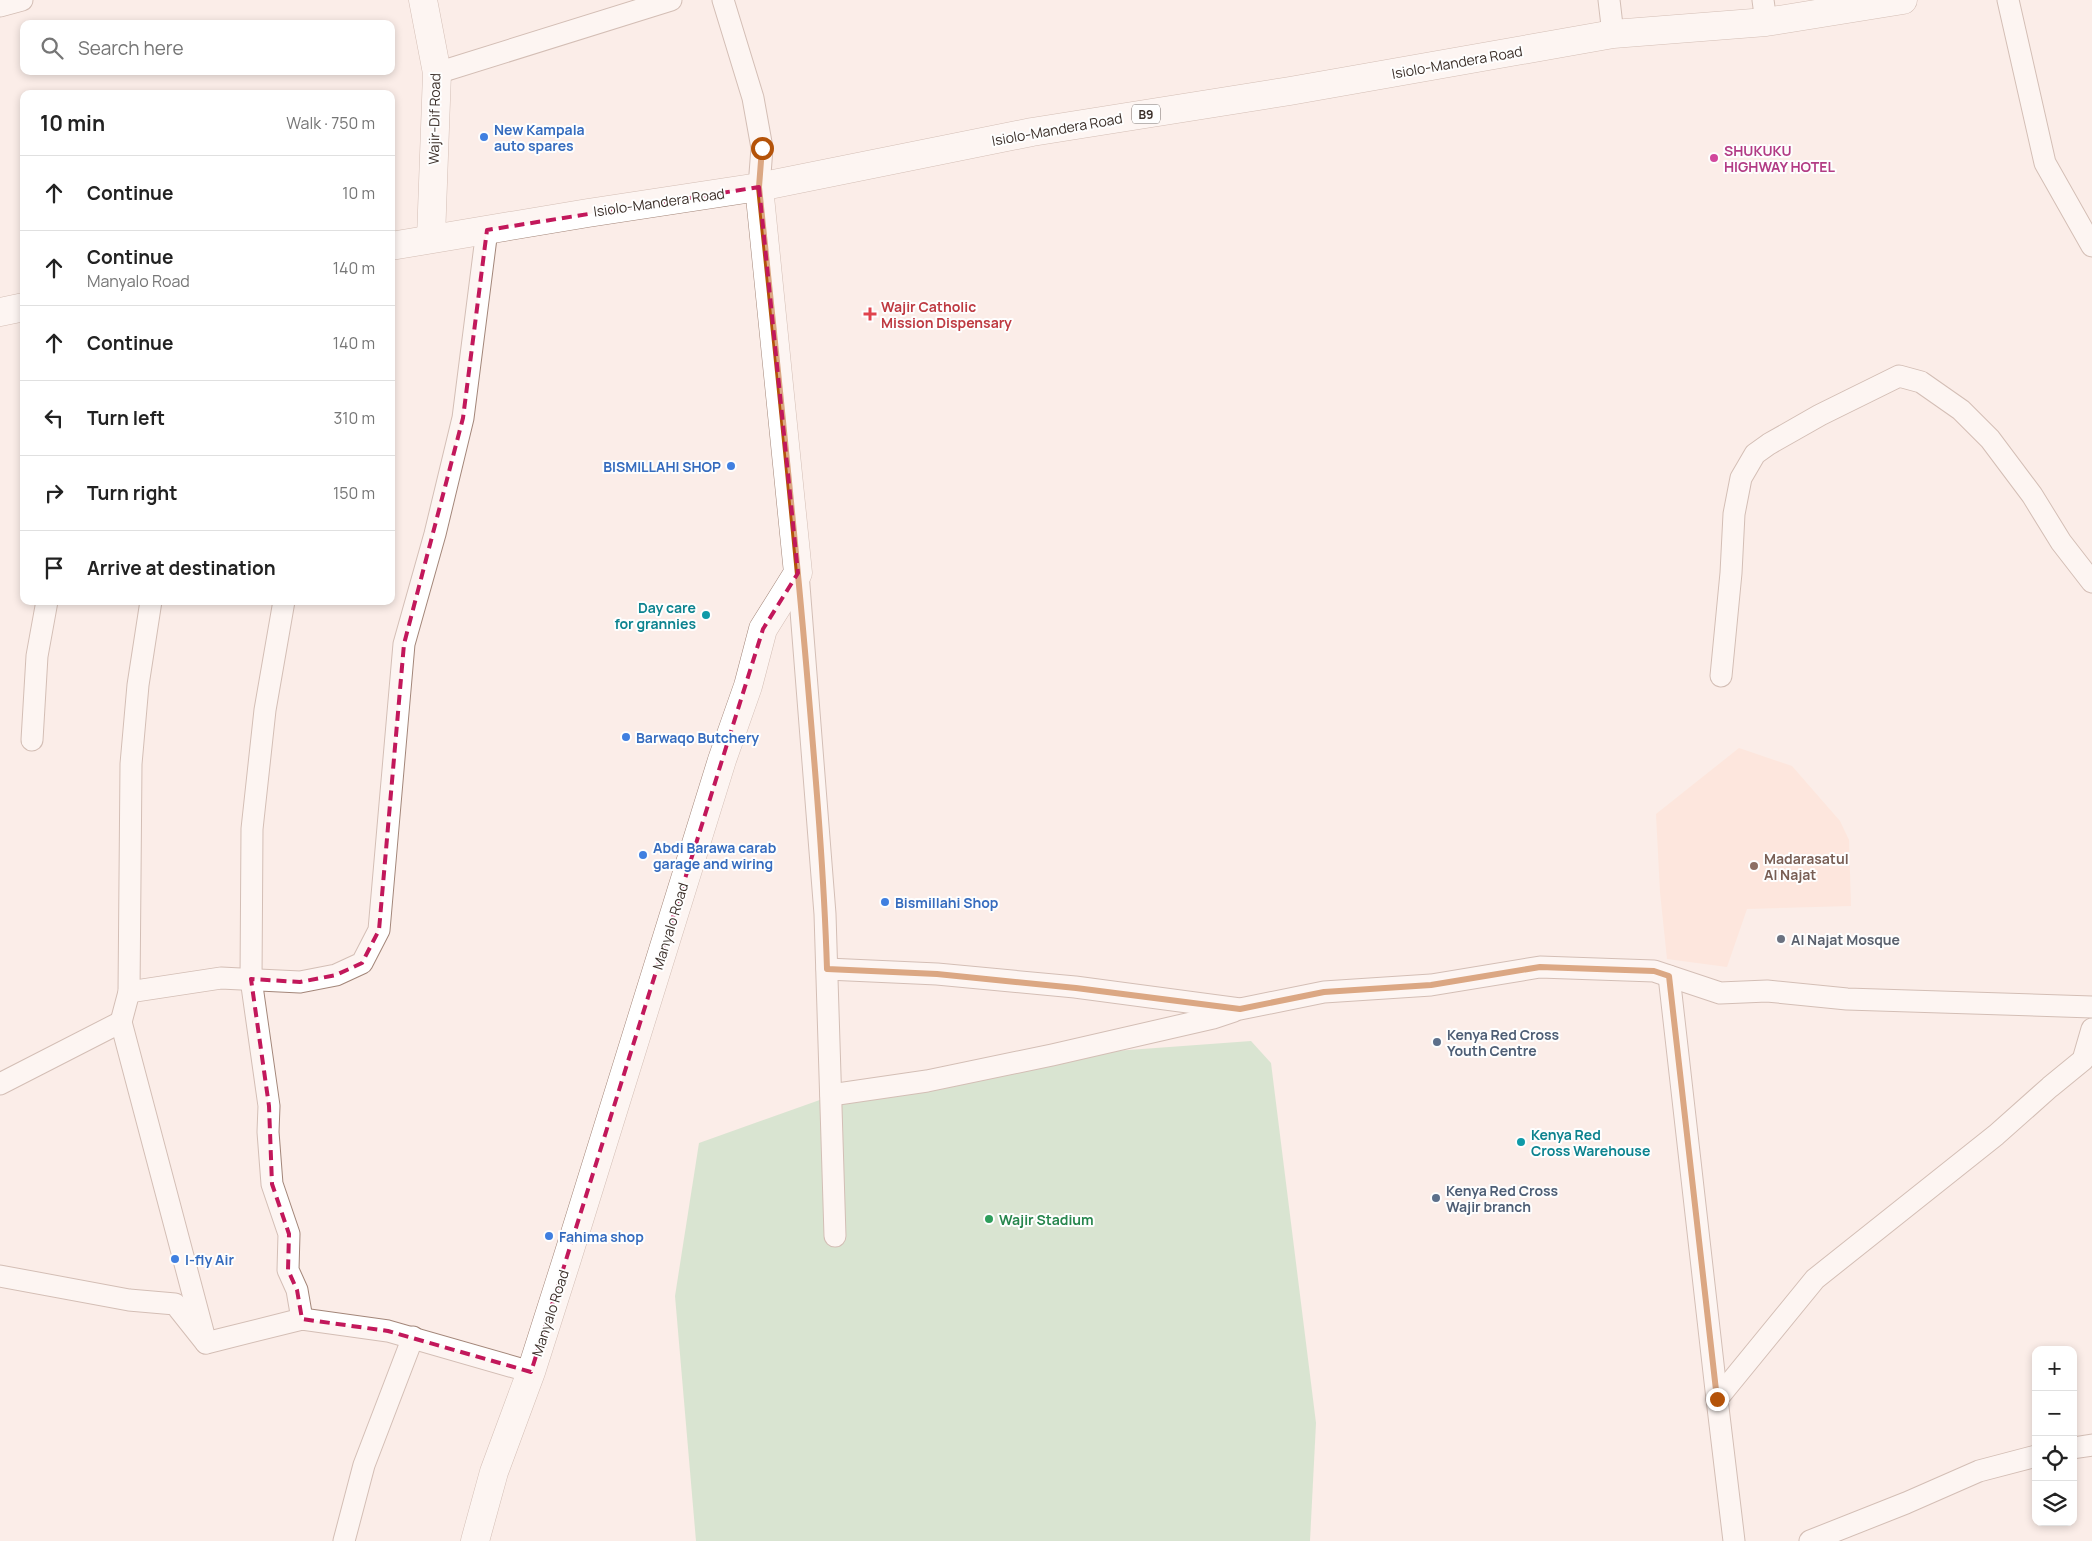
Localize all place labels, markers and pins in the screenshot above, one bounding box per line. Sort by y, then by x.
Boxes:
place label: New Kampala auto spares [494,120,585,155]
marker: New Kampala auto spares [478,131,490,143]
place label: SHUKUKU HIGHWAY HOTEL [1724,141,1835,176]
marker: SHUKUKU HIGHWAY HOTEL [1708,152,1720,164]
place label: Wajir Catholic Mission Dispensary [881,297,1012,332]
marker: Wajir Catholic Mission Dispensary [863,307,877,321]
place label: BISMILLAHI SHOP [603,457,721,476]
marker: BISMILLAHI SHOP [725,460,737,472]
place label: Day care for grannies [614,598,696,633]
marker: Day care for grannies [700,609,712,621]
place label: Barwaqo Butchery [636,728,759,747]
marker: Barwaqo Butchery [620,731,632,743]
place label: Abdi Barawa carab garage and wiring [653,838,777,873]
marker: Abdi Barawa carab garage and wiring [637,849,649,861]
place label: Madarasatul Al Najat [1764,849,1849,884]
marker: Madarasatul Al Najat [1748,860,1760,872]
place label: Bismillahi Shop [895,893,999,912]
marker: Bismillahi Shop [879,896,891,908]
place label: Al Najat Mosque [1791,930,1900,949]
marker: Al Najat Mosque [1775,933,1787,945]
place label: Kenya Red Cross Youth Centre [1447,1025,1560,1060]
marker: Kenya Red Cross Youth Centre [1431,1036,1443,1048]
place label: Kenya Red Cross Warehouse [1531,1125,1650,1160]
marker: Kenya Red Cross Warehouse [1515,1136,1527,1148]
place label: Kenya Red Cross Wajir branch [1446,1181,1559,1216]
marker: Kenya Red Cross Wajir branch [1430,1192,1442,1204]
place label: Wajir Stadium [999,1210,1094,1229]
marker: Wajir Stadium [983,1213,995,1225]
place label: Fahima shop [559,1227,644,1246]
marker: Fahima shop [543,1230,555,1242]
place label: I-fly Air [185,1250,234,1269]
marker: I-fly Air [169,1253,181,1265]

